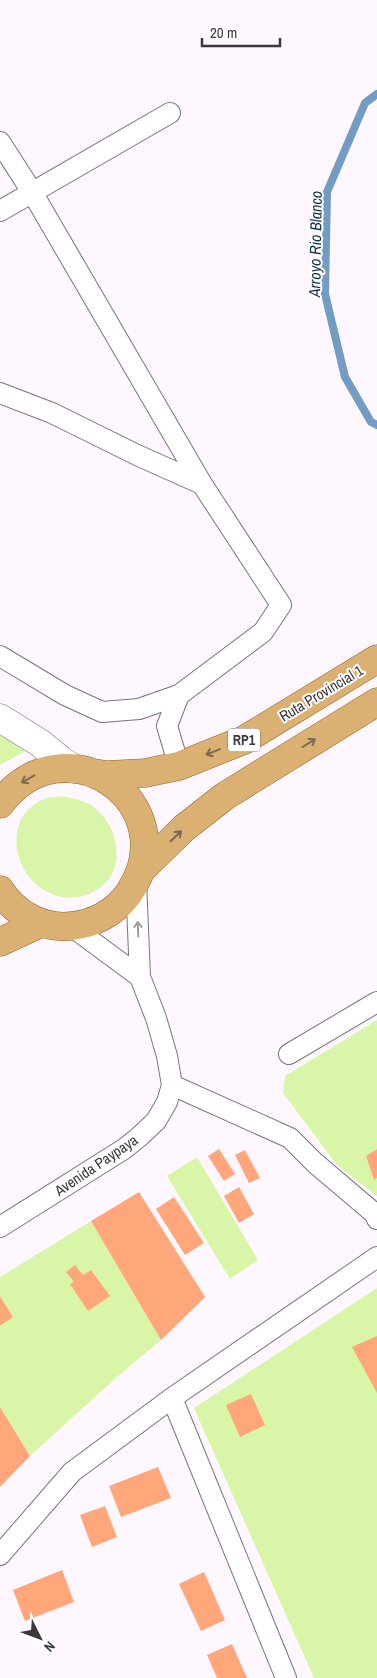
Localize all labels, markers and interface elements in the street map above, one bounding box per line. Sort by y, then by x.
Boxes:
scale bar [202,15,280,47]
text: 20 m [210,22,237,43]
water label: Arroyo Rio Blanco [303,191,327,298]
street label: Ruta Provincial 1 [275,660,367,726]
road number: RP1 [228,728,260,752]
one-way arrow [302,738,316,748]
one-way arrow [206,748,221,757]
one-way arrow [21,775,36,784]
one-way arrow [170,830,182,842]
one-way arrow [134,922,143,938]
street label: Avenida Paypaya [49,1129,142,1201]
north arrow [15,1613,65,1663]
text: N [40,1638,59,1656]

